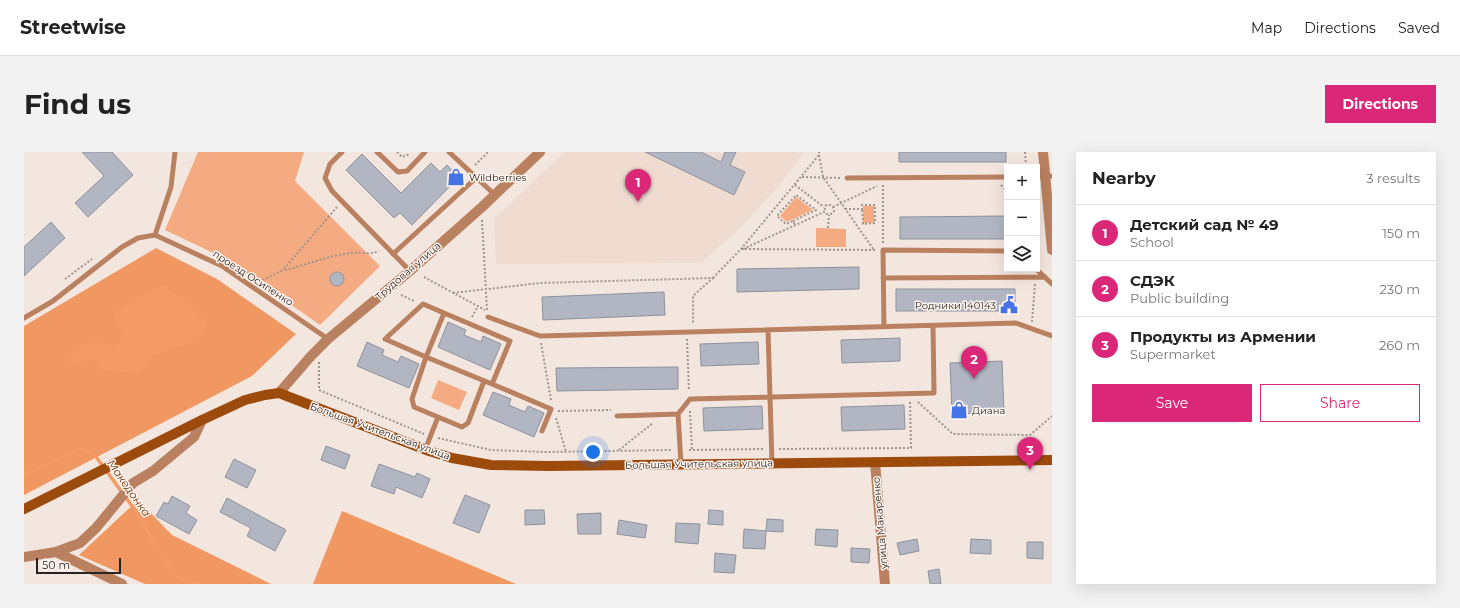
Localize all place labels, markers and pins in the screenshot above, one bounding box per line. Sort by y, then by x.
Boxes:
shop icon: Wildberries [446,167,466,187]
pin: 1 [625,169,651,202]
place label: Wildberries [469,171,527,184]
public building icon: Родники 140143 [999,295,1019,315]
place label: Родники 140143 [915,299,996,312]
pin: 2 [961,346,987,379]
shop icon: Диана [949,400,969,420]
place label: Диана [972,404,1005,417]
pin: 3 [1017,437,1043,470]

